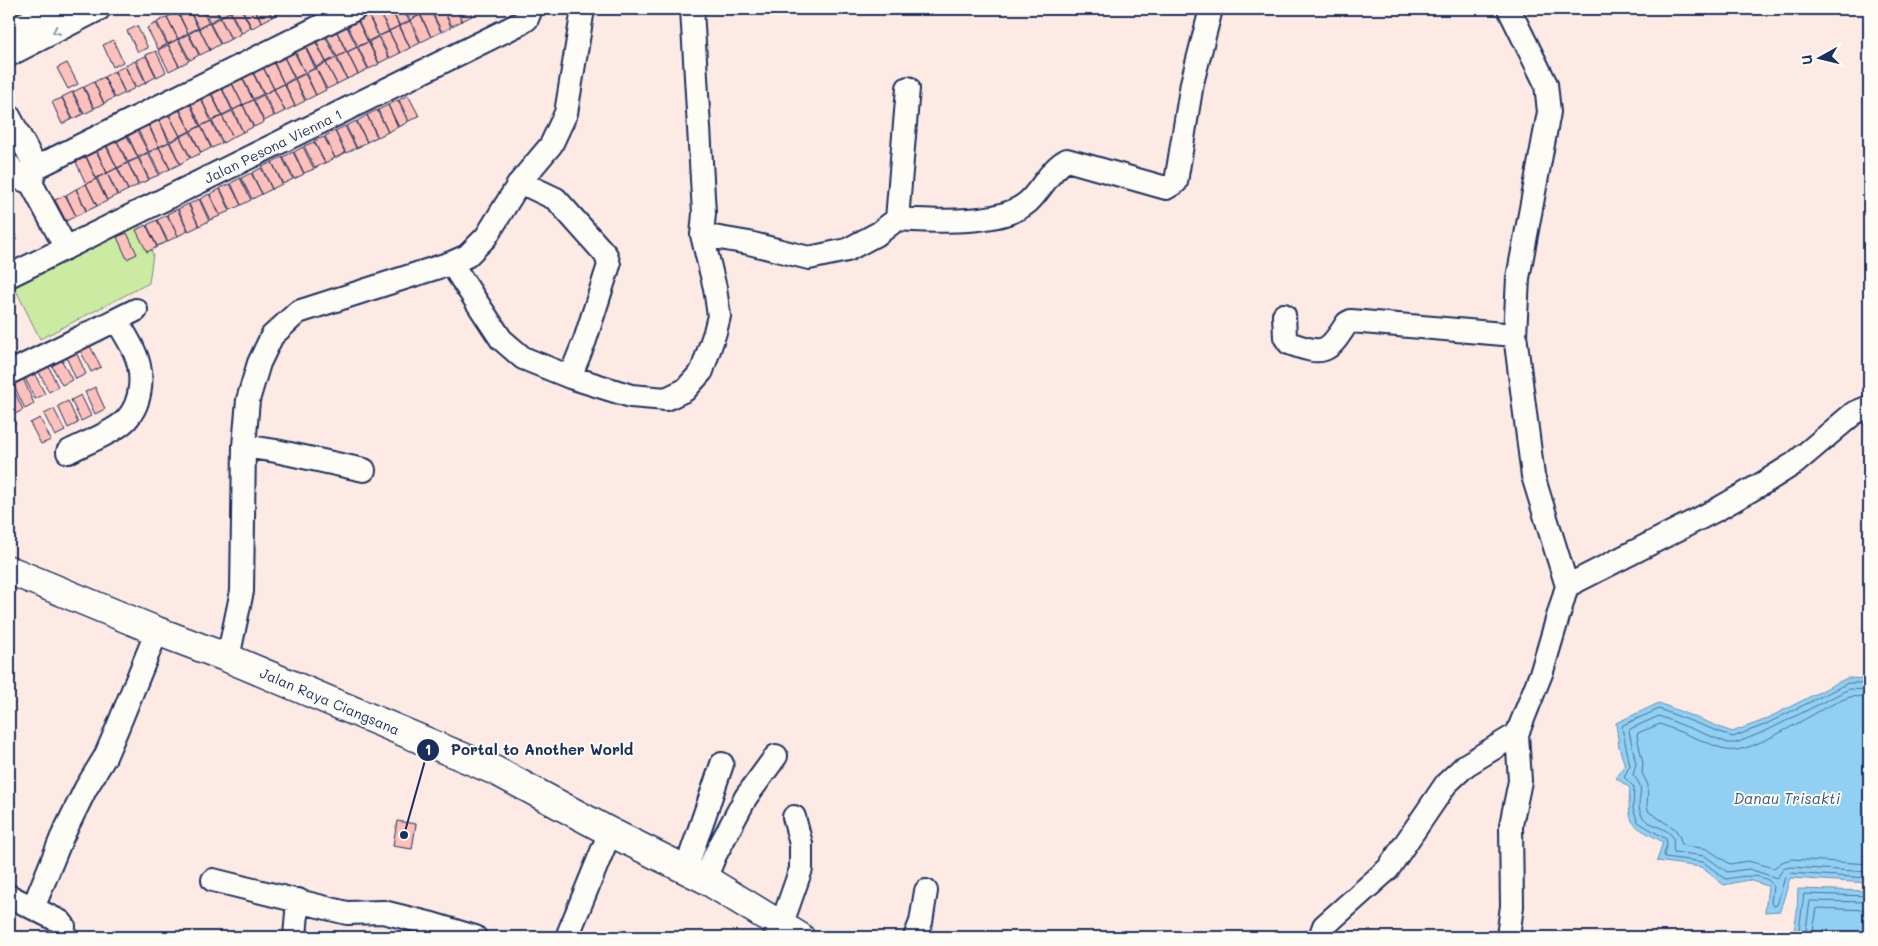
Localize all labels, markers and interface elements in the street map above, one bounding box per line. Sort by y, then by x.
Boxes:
one-way arrow [52,25,61,35]
north arrow [1796,32,1846,82]
text: U [1797,54,1817,66]
street label: Jalan Pesona Vienna 1 [201,104,345,188]
street label: Jalan Raya Ciangsana [257,663,403,739]
callout: Portal to Another World [416,735,643,765]
text: 1 [425,739,431,759]
text: Portal to Another World [451,739,634,759]
water label: Danau Trisakti [1734,788,1841,808]

